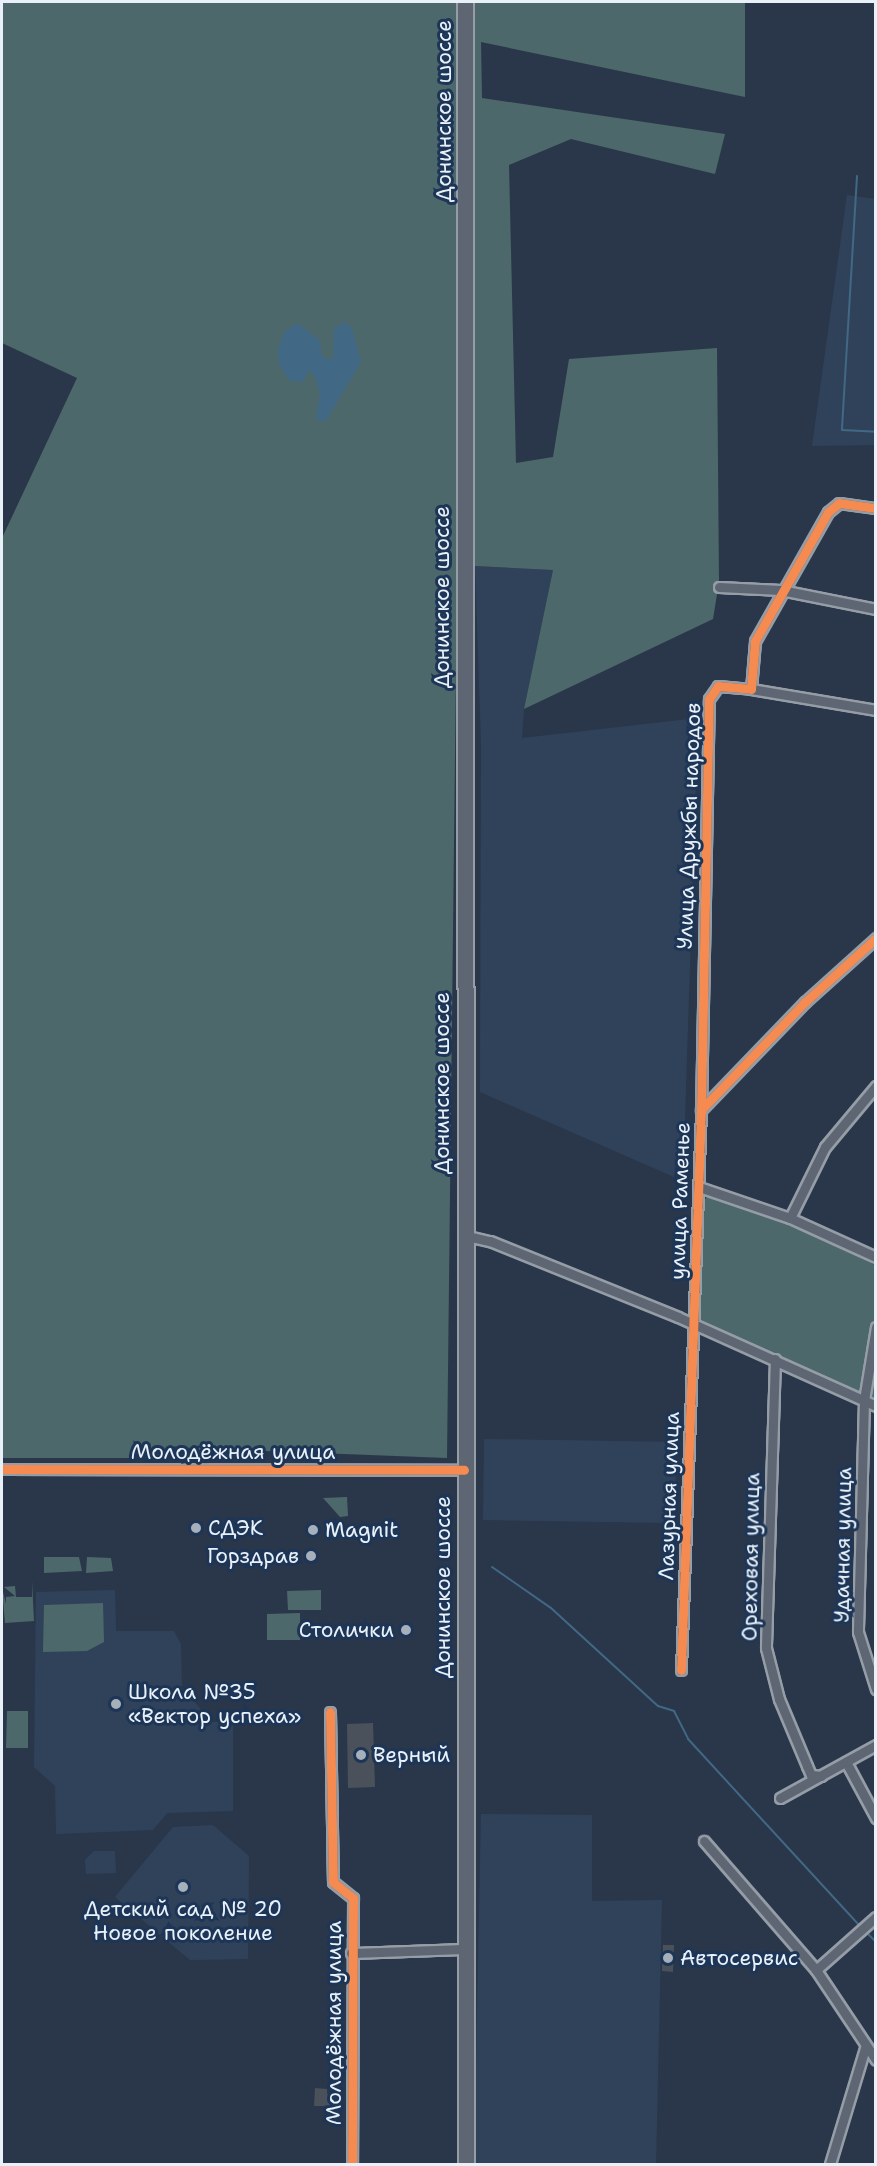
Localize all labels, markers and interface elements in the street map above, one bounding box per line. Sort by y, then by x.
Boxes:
street label: Донинское шоссе [431,20,457,202]
street label: Донинское шоссе [429,506,455,688]
street label: Улица Дружбы народов [672,702,706,950]
street label: Донинское шоссе [429,992,455,1174]
street label: улица Раменье [665,1122,695,1280]
street label: Лазурная улица [653,1411,685,1581]
street label: Молодёжная улица [131,1439,335,1465]
street label: Удачная улица [829,1467,857,1623]
street label: Ореховая улица [737,1473,765,1641]
street label: Донинское шоссе [430,1496,456,1678]
place label: СДЭК [208,1515,263,1541]
place label: Magnit [325,1517,398,1543]
marker: СДЭК [189,1521,203,1535]
marker: Magnit [306,1523,320,1537]
place label: Горздрав [207,1543,299,1569]
marker: Горздрав [304,1549,318,1563]
place label: Столички [299,1617,394,1643]
marker: Столички [399,1623,413,1637]
place label: Школа №35 «Вектор успеха» [128,1679,301,1729]
marker: Школа №35 «Вектор успеха» [109,1697,123,1711]
place label: Верный [373,1742,450,1768]
marker: Верный [354,1748,368,1762]
marker: Детский сад № 20 Новое поколение [176,1880,190,1894]
place label: Детский сад № 20 Новое поколение [84,1896,282,1946]
street label: Молодёжная улица [321,1921,347,2125]
place label: Автосервис [680,1945,798,1971]
marker: Автосервис [661,1951,675,1965]

